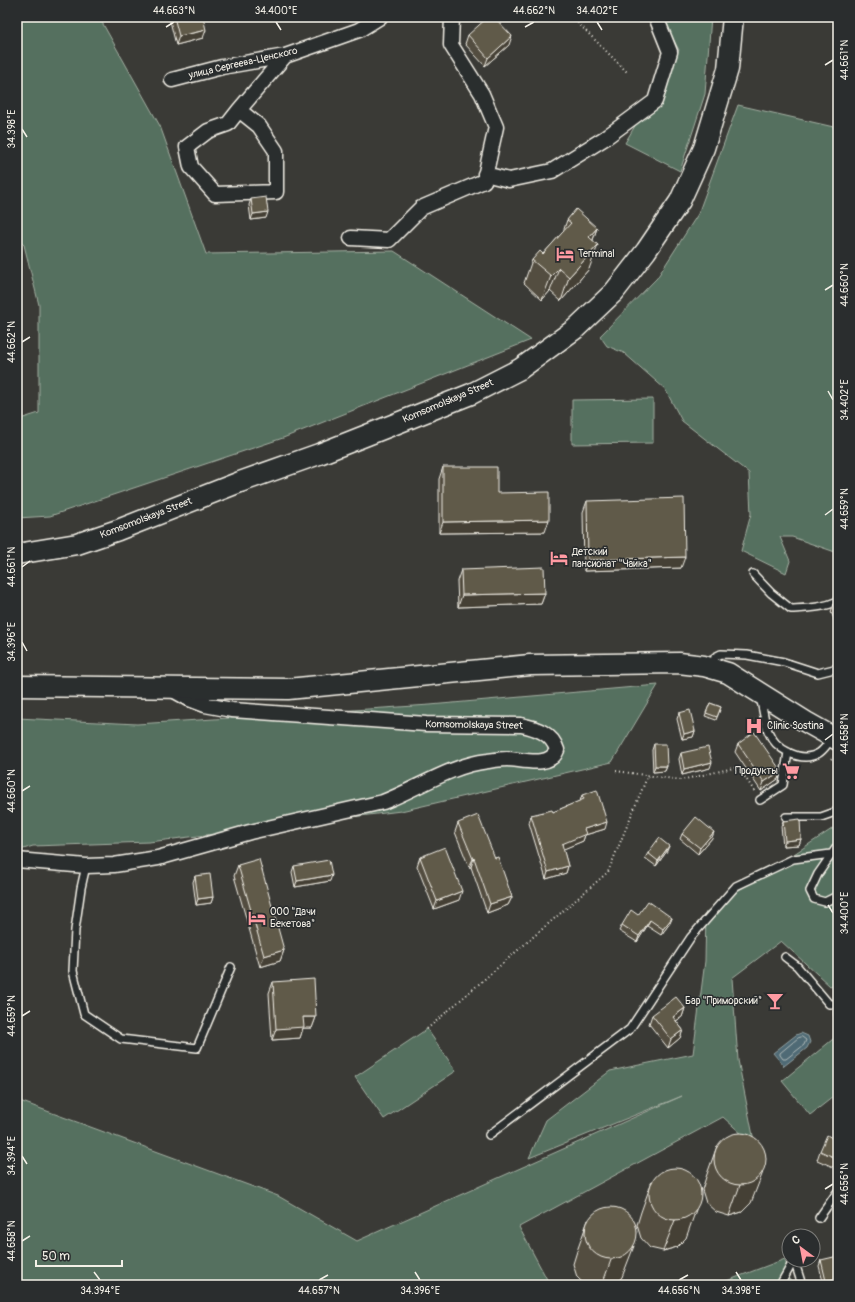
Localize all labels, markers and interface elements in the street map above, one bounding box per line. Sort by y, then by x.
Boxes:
text: 44.663°N [153,5,195,17]
text: 34.400°E [255,5,297,17]
text: 44.662°N [513,5,555,17]
text: 34.402°E [576,5,618,17]
text: 44.661°N [839,40,851,80]
street label: улица Сергеева-Ценского [186,44,299,82]
text: 34.398°E [6,110,18,148]
hotel icon: Terminal [555,244,575,264]
place label: Terminal [578,248,615,260]
text: 44.660°N [839,263,851,307]
text: 44.662°N [6,321,18,363]
street label: Komsomolskaya Street [401,376,496,426]
text: 34.402°E [839,379,851,421]
text: 44.659°N [839,488,851,530]
street label: Komsomolskaya Street [98,495,195,541]
place label: Детский пансионат "Чайка" [571,546,652,570]
text: 44.661°N [6,547,18,587]
hotel icon: Детский пансионат "Чайка" [549,548,569,568]
text: 34.396°E [6,622,18,662]
text: 44.658°N [839,713,851,755]
hospital icon: Clinic Sostina [744,716,764,736]
street label: Komsomolskaya Street [425,718,524,732]
place label: Clinic Sostina [767,720,824,732]
supermarket icon: Продукты [781,761,801,781]
place label: Продукты [735,765,778,777]
text: 44.660°N [6,769,18,813]
text: 34.400°E [839,892,851,934]
place label: ООО "Дачи Бекетова" [270,906,316,930]
hotel icon: ООО "Дачи Бекетова" [247,908,267,928]
bar icon: Бар "Приморский" [765,991,785,1011]
text: 44.659°N [6,995,18,1037]
place label: Бар "Приморский" [685,995,762,1007]
text: 34.394°E [6,1136,18,1176]
text: 44.656°N [839,1163,851,1205]
text: 44.658°N [6,1220,18,1262]
north arrow [781,1228,821,1268]
text: С [790,1233,802,1247]
scale bar [36,1242,122,1268]
text: 50 m [42,1249,70,1264]
text: 34.394°E [80,1285,120,1297]
text: 44.657°N [298,1285,340,1297]
text: 34.396°E [400,1285,440,1297]
text: 44.656°N [658,1285,700,1297]
text: 34.398°E [722,1285,760,1297]

